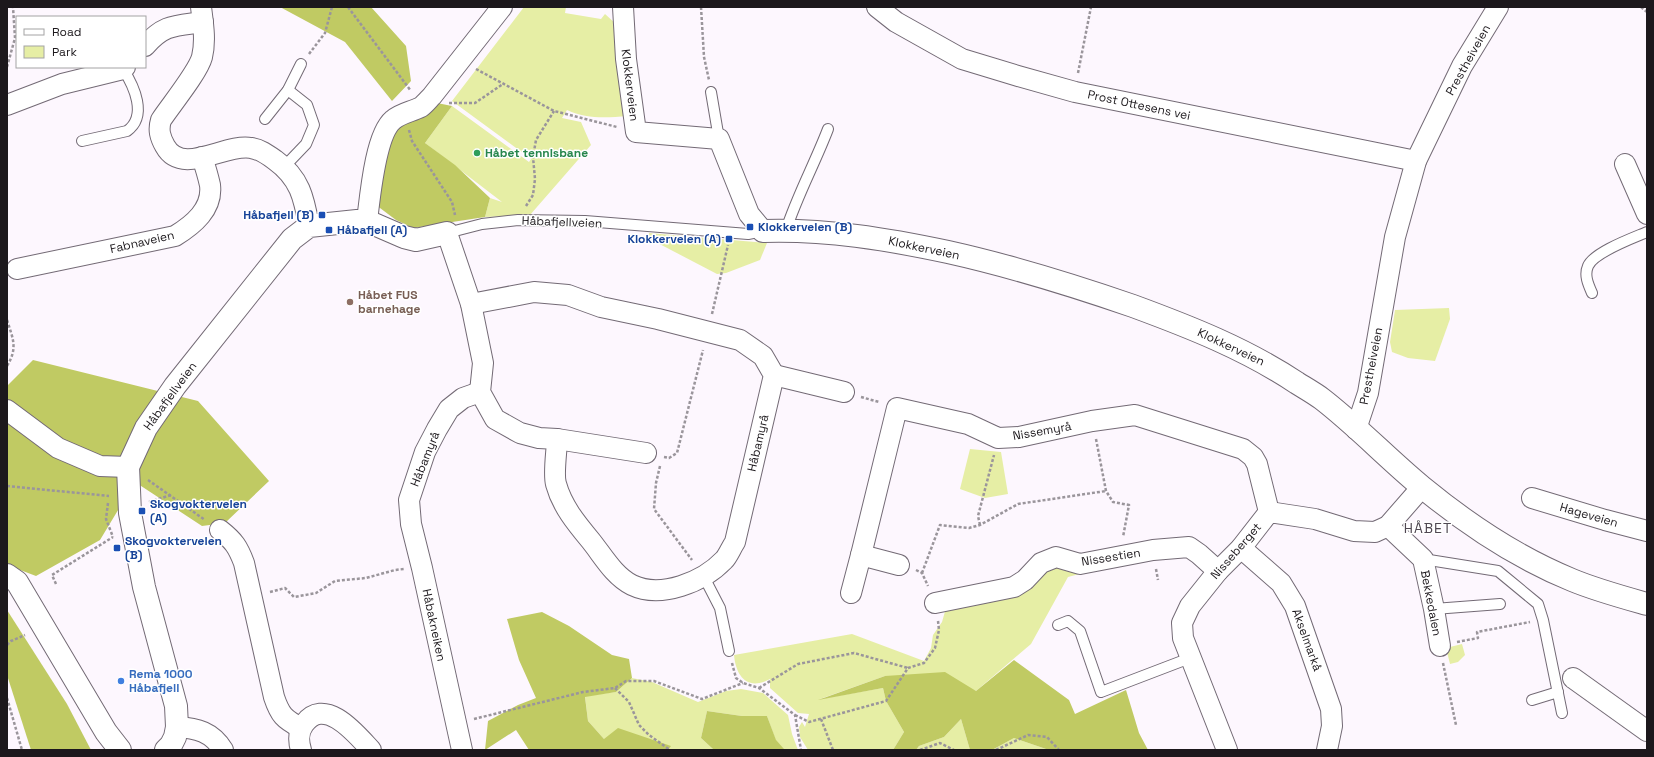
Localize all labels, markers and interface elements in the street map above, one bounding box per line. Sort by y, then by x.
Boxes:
legend [16,16,146,68]
street label: Prestheiveien [1442,22,1494,98]
text: Road [52,24,81,40]
text: Park [52,44,77,60]
street label: Klokkerveien [618,48,642,122]
street label: Prost Ottesens vei [1086,86,1192,124]
place label: Håbet tennisbane [485,145,588,161]
marker: Håbet tennisbane [472,148,482,158]
place label: Håbafjell (B) [243,207,314,223]
marker: Håbafjell (B) [317,210,327,220]
street label: Håbafjellveien [521,213,603,231]
place label: Klokkerveien (B) [758,219,852,235]
place label: Håbafjell (A) [337,222,408,238]
marker: Klokkerveien (B) [745,222,755,232]
marker: Håbafjell (A) [324,225,334,235]
street label: Fabnaveien [108,227,176,257]
place label: Klokkerveien (A) [627,231,721,247]
street label: Klokkerveien [887,233,961,263]
marker: Klokkerveien (A) [724,234,734,244]
place label: Håbet FUS barnehage [358,287,421,317]
marker: Håbet FUS barnehage [345,297,355,307]
street label: Klokkerveien [1195,324,1267,370]
street label: Prestheiveien [1356,326,1386,406]
street label: Håbafjellveien [140,359,200,433]
street label: Håbamyrå [744,413,772,473]
street label: Nissemyrå [1011,418,1073,444]
street label: Håbamyrå [407,429,443,489]
place label: Skogvokterveien (A) [150,496,247,526]
street label: Hageveien [1558,499,1620,531]
marker: Skogvokterveien (A) [137,506,147,516]
street label: Nisseberget [1207,519,1265,583]
district label: HÅBET [1404,519,1452,537]
place label: Skogvokterveien (B) [125,533,222,563]
marker: Skogvokterveien (B) [112,543,122,553]
street label: Nissestien [1080,544,1142,570]
street label: Bekkedalen [1417,569,1445,637]
street label: Håbakneiken [418,587,450,663]
street label: Akselmarkå [1288,607,1326,673]
place label: Rema 1000 Håbafjell [129,666,193,696]
marker: Rema 1000 Håbafjell [116,676,126,686]

